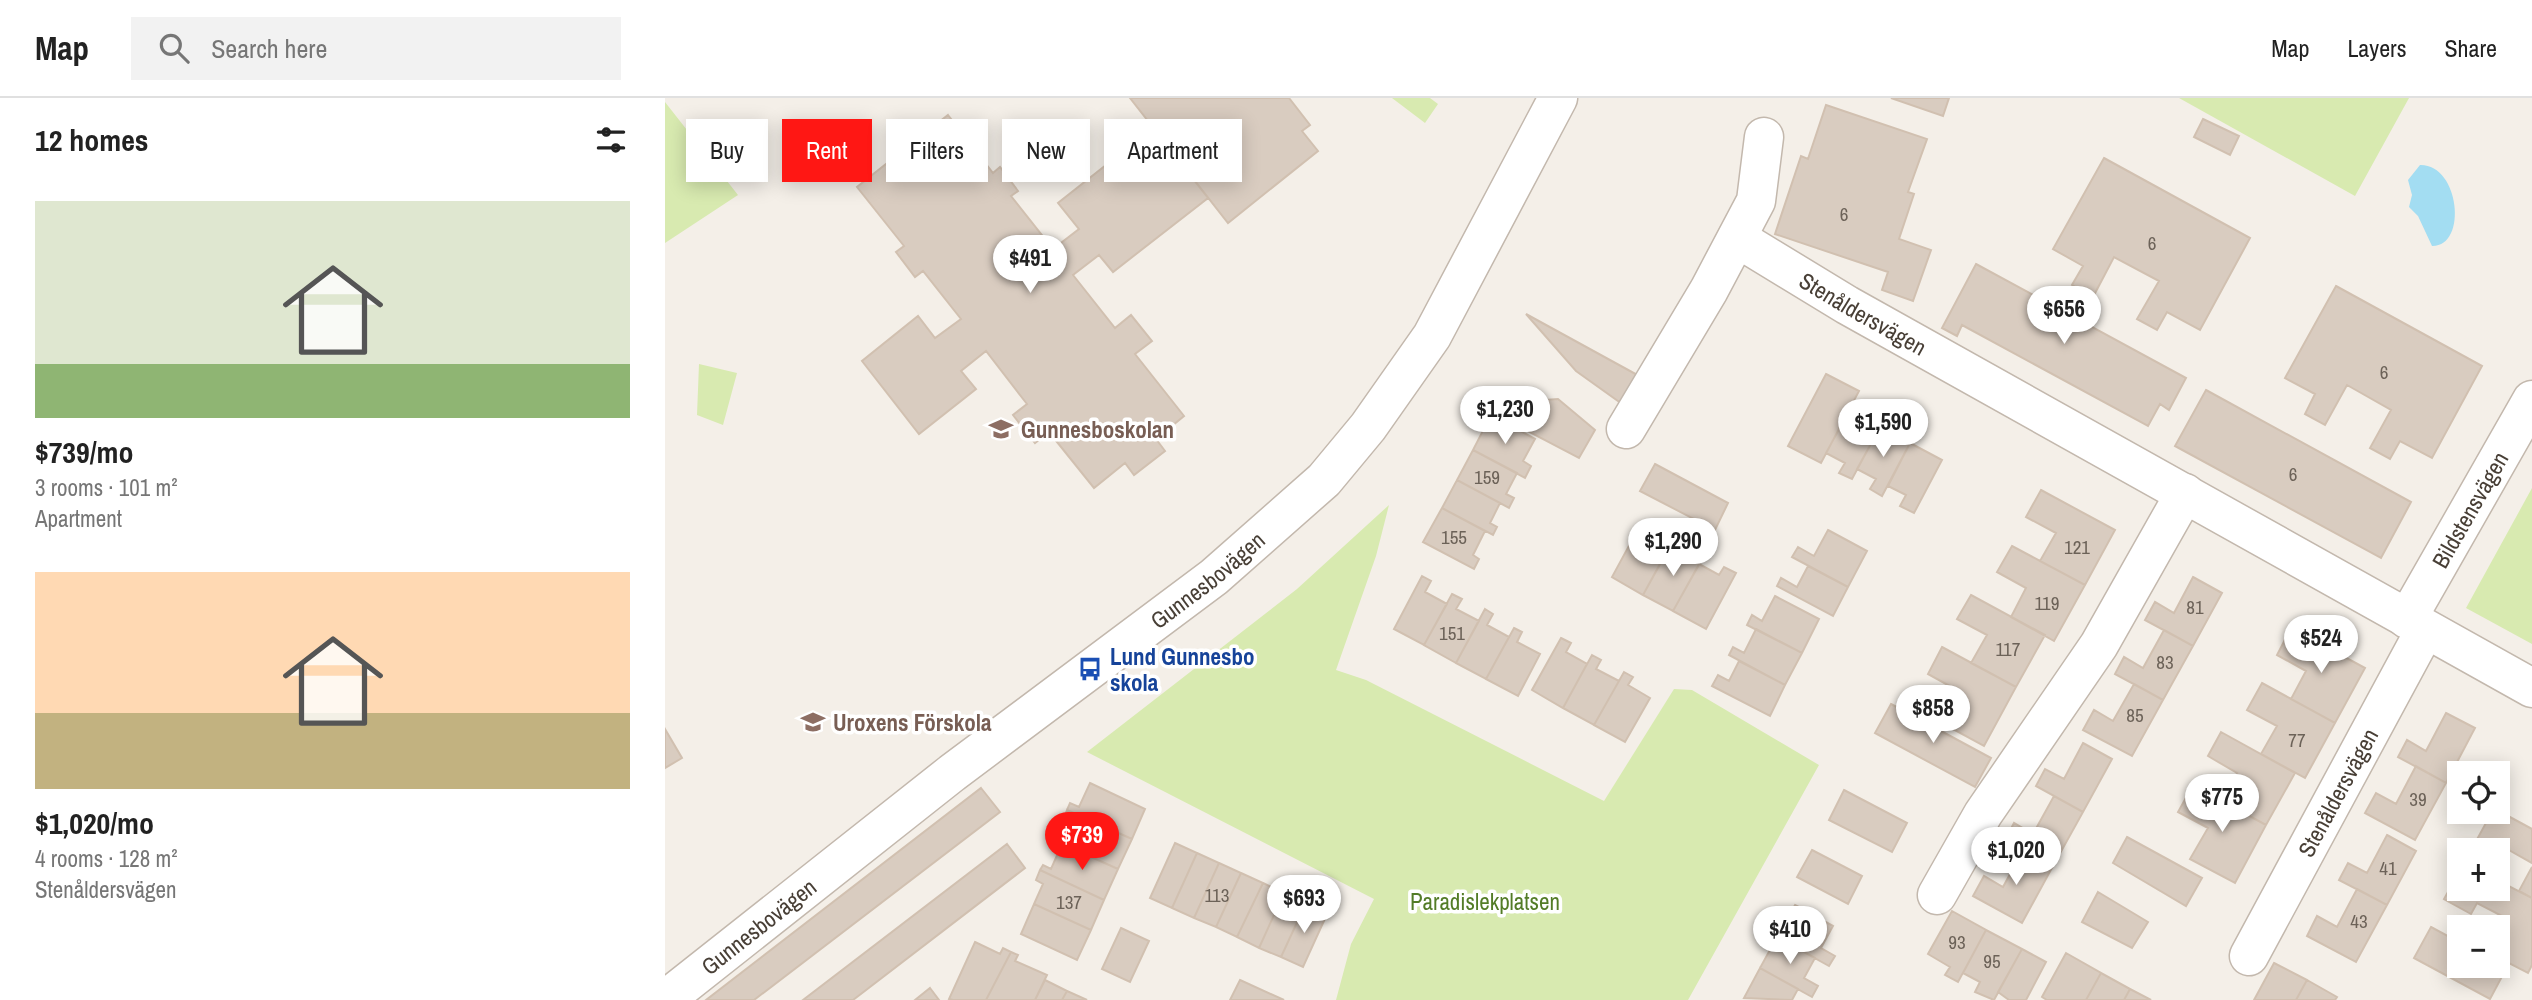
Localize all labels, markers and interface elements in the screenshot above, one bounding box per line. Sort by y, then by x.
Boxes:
search box [131,17,621,80]
text: Map [35,26,89,70]
icon: search [155,29,193,67]
text: Search here [211,31,327,66]
text: Map [2271,32,2309,64]
text: Layers [2347,32,2406,64]
text: Share [2444,32,2497,64]
chip: Buy [686,119,768,182]
chip: Rent [782,119,872,182]
chip: Filters [886,119,988,182]
chip: New [1002,119,1090,182]
chip: Apartment [1104,119,1242,182]
text: 12 homes [35,120,149,160]
icon: filters [592,121,630,159]
house number: 6 [1840,201,1848,227]
house number: 6 [2148,230,2156,256]
pin: $491 [989,236,1071,295]
text: $491 [1009,242,1051,273]
icon: home [270,247,396,373]
street label: Stenåldersvägen [1794,264,1932,362]
pin: $656 [2023,286,2105,346]
text: $656 [2043,293,2085,324]
house number: 6 [2380,359,2388,385]
pin: $1,230 [1448,386,1562,446]
text: $1,230 [1476,393,1534,424]
pin: $1,590 [1826,400,1940,459]
text: $1,590 [1854,406,1912,437]
place label: Gunnesboskolan [1021,414,1174,445]
school or university icon: Gunnesboskolan [987,415,1015,443]
text: $739/mo [35,432,133,472]
street label: Bildstensvägen [2424,446,2515,573]
house number: 6 [2289,461,2297,487]
house number: 159 [1474,464,1500,490]
text: 3 rooms · 101 m² [35,472,178,503]
text: Apartment [35,503,122,534]
pin: $1,290 [1616,518,1730,578]
street label: Gunnesbovägen [1144,524,1271,635]
house number: 155 [1441,524,1467,550]
text: $1,290 [1644,525,1702,556]
house number: 121 [2064,534,2090,560]
house number: 119 [2035,590,2059,616]
house number: 81 [2186,594,2204,620]
pin: $524 [2280,616,2362,675]
icon: home [270,618,396,744]
house number: 151 [1439,620,1465,646]
text: $524 [2300,622,2342,653]
house number: 117 [1996,636,2021,662]
place label: Lund Gunnesbo skola [1110,641,1255,698]
house number: 83 [2156,649,2174,675]
bus stop icon: Lund Gunnesbo skola [1076,655,1104,683]
pin: $858 [1892,686,1974,745]
text: $858 [1912,692,1954,723]
house number: 85 [2126,702,2144,728]
place label: Uroxens Förskola [833,707,992,738]
school or university icon: Uroxens Förskola [799,708,827,736]
street label: Stenåldersvägen [2290,723,2385,862]
house number: 77 [2288,727,2306,753]
map controls [2447,761,2510,978]
button: locate [2447,761,2510,824]
pin: $775 [2181,774,2263,834]
text: $775 [2201,781,2243,812]
house number: 39 [2409,786,2427,812]
text: $1,020/mo [35,803,154,843]
pin: $739 [1041,812,1123,872]
text: $739 [1061,819,1103,850]
pin: $1,020 [1959,828,2073,887]
text: $1,020 [1987,834,2045,865]
button: + [2447,838,2510,901]
text: 4 rooms · 128 m² [35,843,178,874]
house number: 41 [2379,855,2397,881]
street label: Gunnesbovägen [694,871,822,981]
text: Stenåldersvägen [35,874,177,905]
pin: $693 [1263,876,1345,935]
house number: 113 [1205,882,1229,908]
text: $693 [1283,882,1325,913]
park label: Paradislekplatsen [1410,886,1560,917]
house number: 137 [1056,889,1082,915]
pin: $410 [1749,906,1831,966]
house number: 43 [2350,908,2368,934]
text: $410 [1769,913,1811,944]
button: − [2447,915,2510,978]
house number: 93 [1948,929,1966,955]
house number: 95 [1983,948,2001,974]

